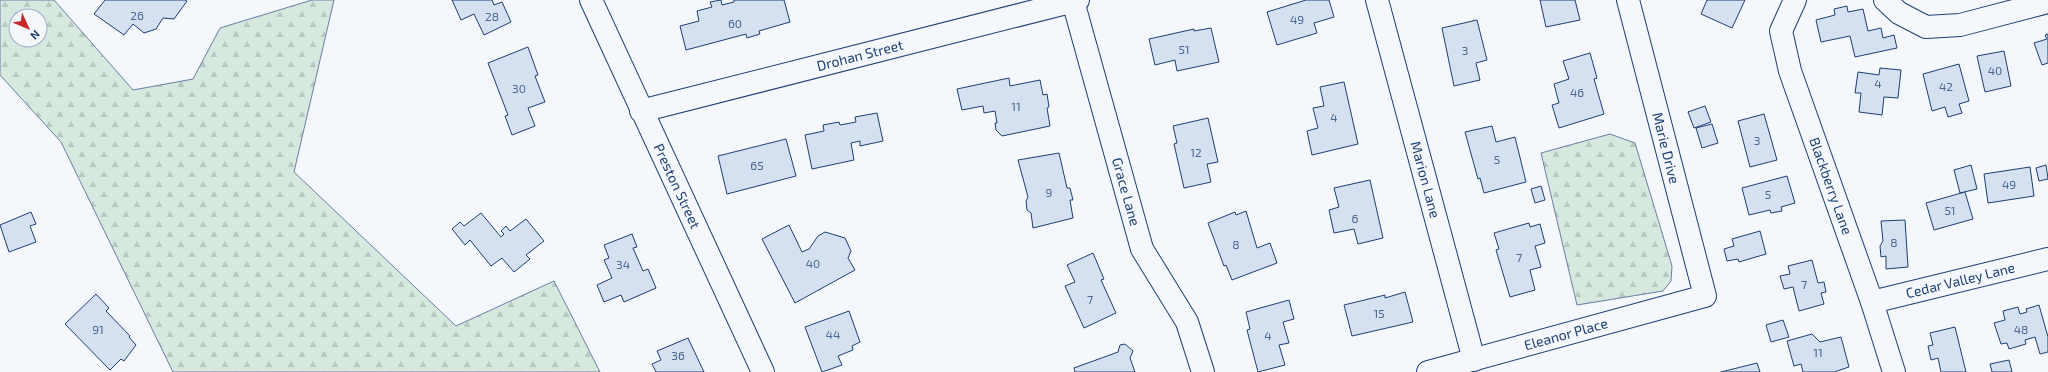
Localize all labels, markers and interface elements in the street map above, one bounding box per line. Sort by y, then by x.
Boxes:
north arrow [8,8,48,48]
house number: 26 [130,8,144,22]
house number: 28 [485,9,499,23]
house number: 49 [1290,12,1304,26]
house number: 60 [728,16,742,30]
text: N [28,28,43,43]
street label: Drohan Street [815,36,905,74]
house number: 51 [1178,42,1190,56]
house number: 3 [1462,43,1468,57]
house number: 40 [1988,63,2002,77]
house number: 4 [1874,76,1882,90]
house number: 42 [1939,79,1953,93]
house number: 30 [512,81,526,95]
house number: 46 [1570,85,1584,99]
house number: 11 [1011,99,1021,113]
house number: 4 [1330,110,1338,124]
street label: Marie Drive [1649,110,1684,185]
house number: 3 [1754,133,1760,147]
street label: Blackberry Lane [1806,135,1856,237]
street label: Marion Lane [1407,139,1444,220]
street label: Preston Street [650,141,704,231]
house number: 12 [1190,145,1202,159]
house number: 5 [1494,152,1500,166]
street label: Grace Lane [1109,156,1144,228]
house number: 65 [750,158,764,172]
house number: 49 [2002,177,2016,191]
house number: 9 [1046,185,1053,199]
house number: 5 [1765,187,1771,201]
house number: 51 [1944,203,1956,217]
house number: 6 [1352,211,1359,225]
house number: 8 [1890,235,1898,249]
house number: 8 [1232,237,1240,251]
house number: 7 [1516,250,1522,264]
house number: 40 [806,256,820,270]
house number: 34 [616,257,630,271]
street label: Cedar Valley Lane [1904,258,2017,301]
house number: 7 [1801,277,1807,291]
house number: 7 [1087,292,1093,306]
house number: 15 [1373,306,1385,320]
street label: Eleanor Place [1522,314,1610,353]
house number: 91 [92,322,104,336]
house number: 48 [2014,322,2028,336]
house number: 44 [826,327,840,341]
house number: 4 [1264,328,1272,342]
house number: 11 [1813,345,1823,359]
house number: 36 [671,348,685,362]

